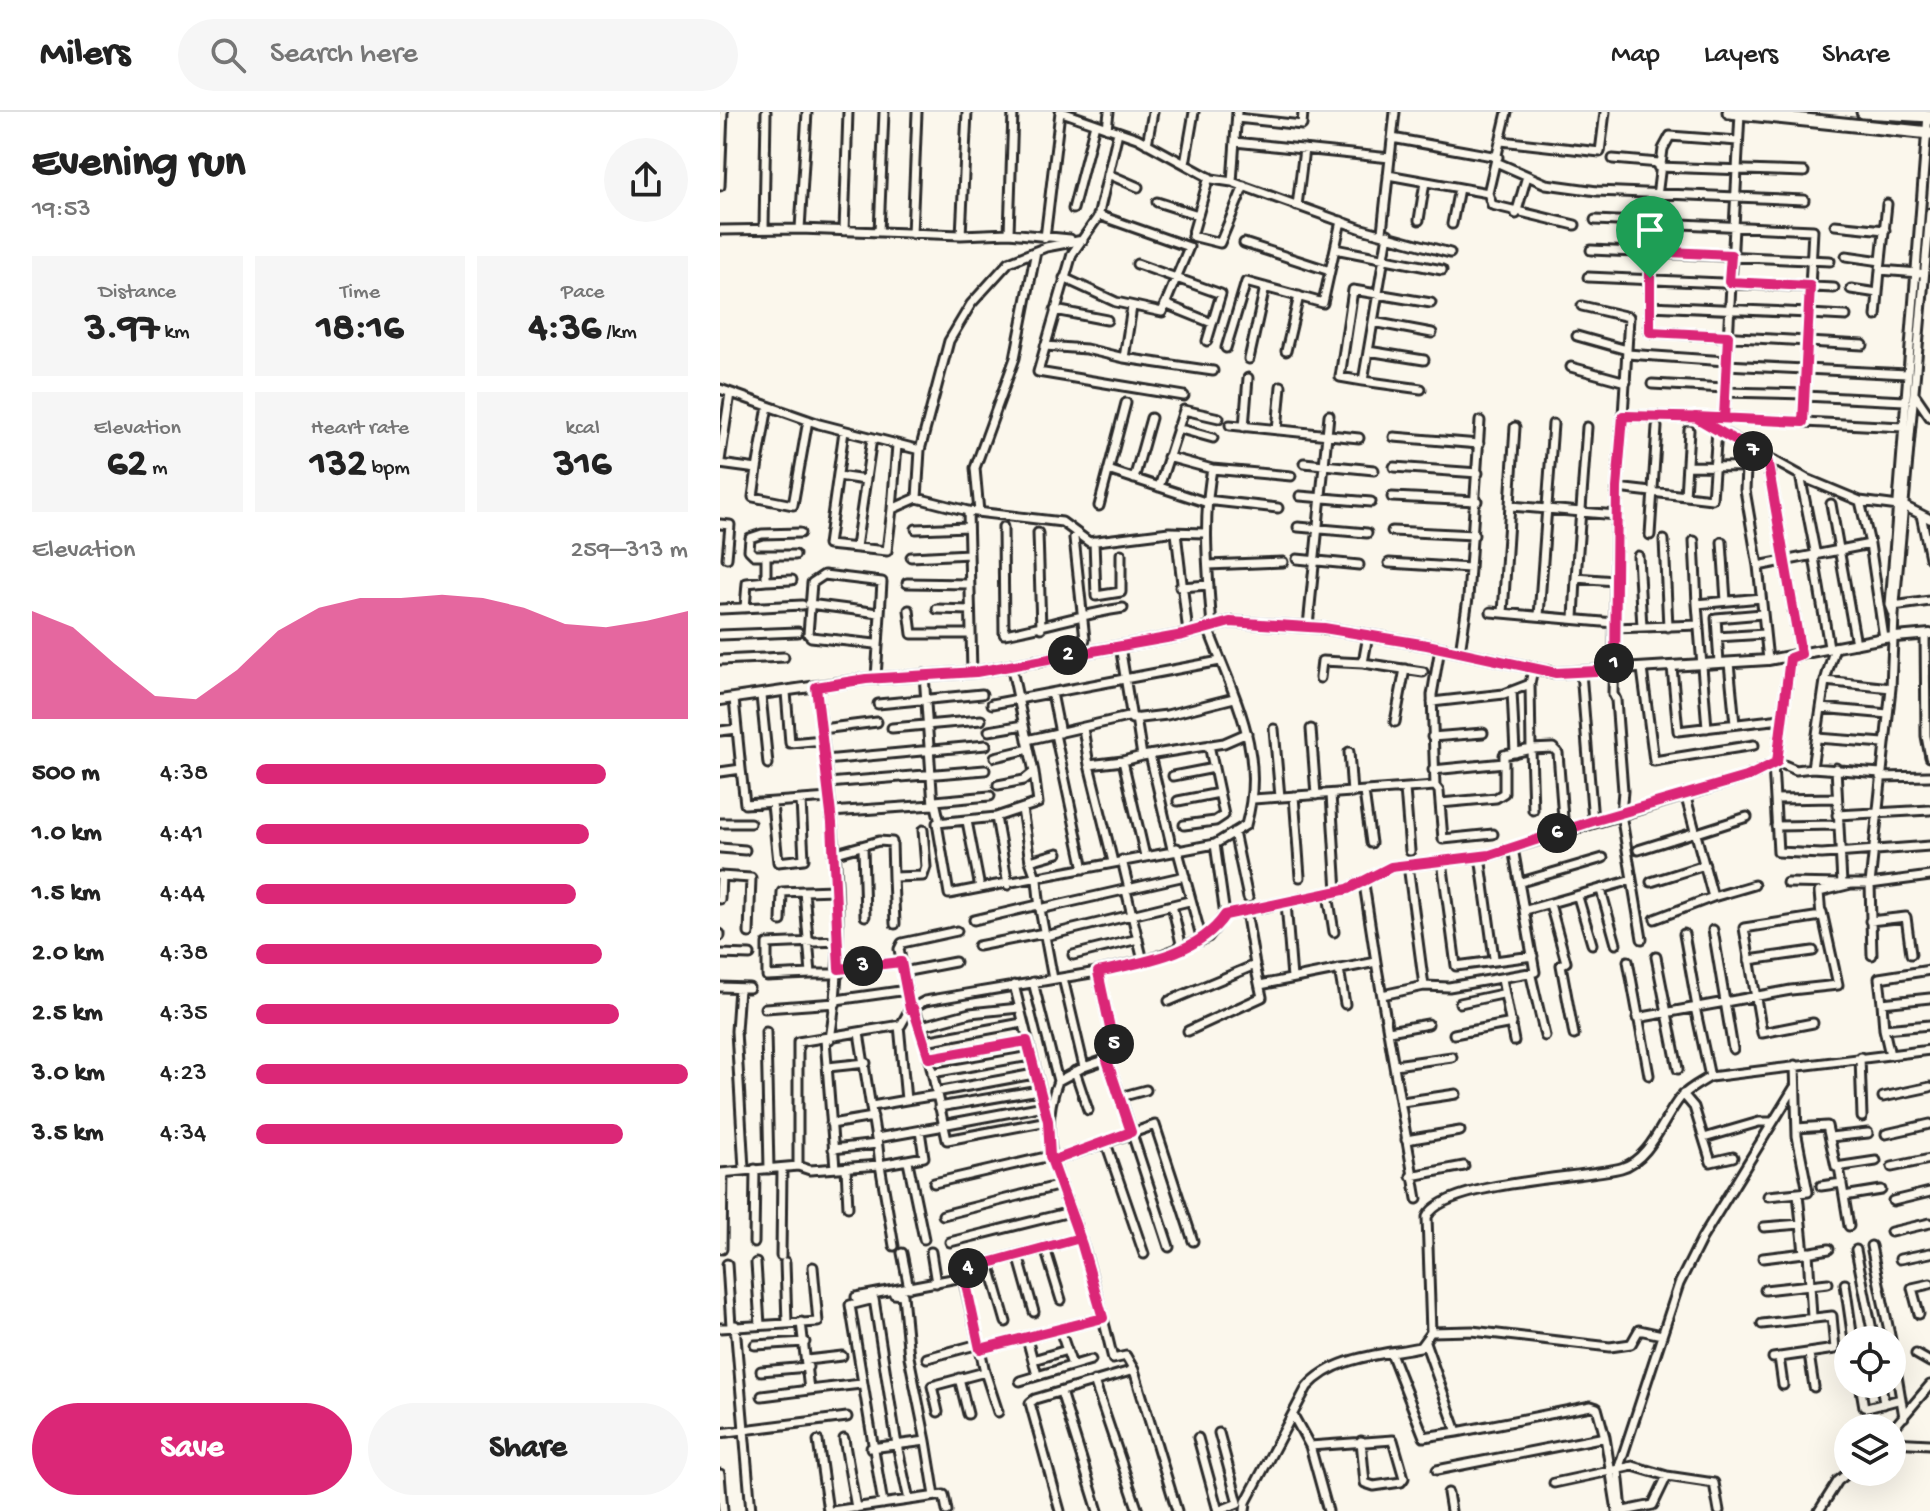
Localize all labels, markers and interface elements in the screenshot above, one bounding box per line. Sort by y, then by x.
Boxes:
search box [178,19,738,91]
text: Milers [40,33,130,77]
icon: search [206,33,250,77]
text: Search here [270,38,418,73]
text: Map [1611,39,1660,72]
text: Layers [1704,39,1778,72]
text: Share [1822,39,1890,72]
button: share [604,138,688,222]
text: Evening run [32,139,245,191]
text: 19:53 [32,195,91,226]
pin [1616,196,1684,278]
icon: arrive [1628,208,1672,252]
text: Distance [98,280,176,306]
text: Time [340,280,380,306]
text: Pace [561,280,604,306]
text: 3.97 [85,306,159,353]
text: 18:16 [316,306,404,353]
text: 4:36 [528,306,601,353]
text: km [159,320,190,346]
text: /km [601,320,637,346]
text: Elevation [94,416,181,442]
text: Heart rate [311,416,409,442]
text: kcal [565,416,600,442]
pin: 7 [1733,431,1773,471]
text: 7 [1747,438,1759,464]
text: 62 [107,442,147,489]
text: 132 [310,442,367,489]
text: 316 [554,442,611,489]
text: m [147,456,168,482]
text: bpm [367,456,410,482]
text: Elevation [32,536,135,567]
text: 259–313 m [571,536,688,567]
pin: 2 [1048,635,1088,675]
text: 2 [1063,642,1073,668]
pin: 1 [1594,643,1634,683]
text: 1 [1610,650,1618,676]
text: 500 m [32,759,100,790]
text: 4:38 [160,759,208,790]
pin: 6 [1537,813,1577,853]
text: 1.0 km [32,819,102,850]
text: 4:41 [160,819,203,850]
text: 6 [1551,820,1563,846]
text: 1.5 km [32,879,101,910]
text: 4:44 [160,879,205,910]
text: 2.0 km [32,939,104,970]
text: 4:38 [160,939,208,970]
pin: 3 [843,946,883,986]
text: 3 [857,953,869,979]
text: 2.5 km [32,999,103,1030]
text: 4:35 [160,999,208,1030]
pin: 5 [1094,1024,1134,1064]
text: 5 [1108,1031,1120,1057]
text: 3.0 km [32,1059,105,1090]
text: 4:23 [160,1059,207,1090]
text: 3.5 km [32,1119,104,1150]
text: 4:34 [160,1119,206,1150]
pin: 4 [948,1248,988,1288]
text: 4 [963,1255,973,1281]
map controls [1834,1326,1906,1486]
button: locate [1834,1326,1906,1398]
button: Save [32,1403,352,1495]
button: Share [368,1403,688,1495]
button: layers [1834,1414,1906,1486]

